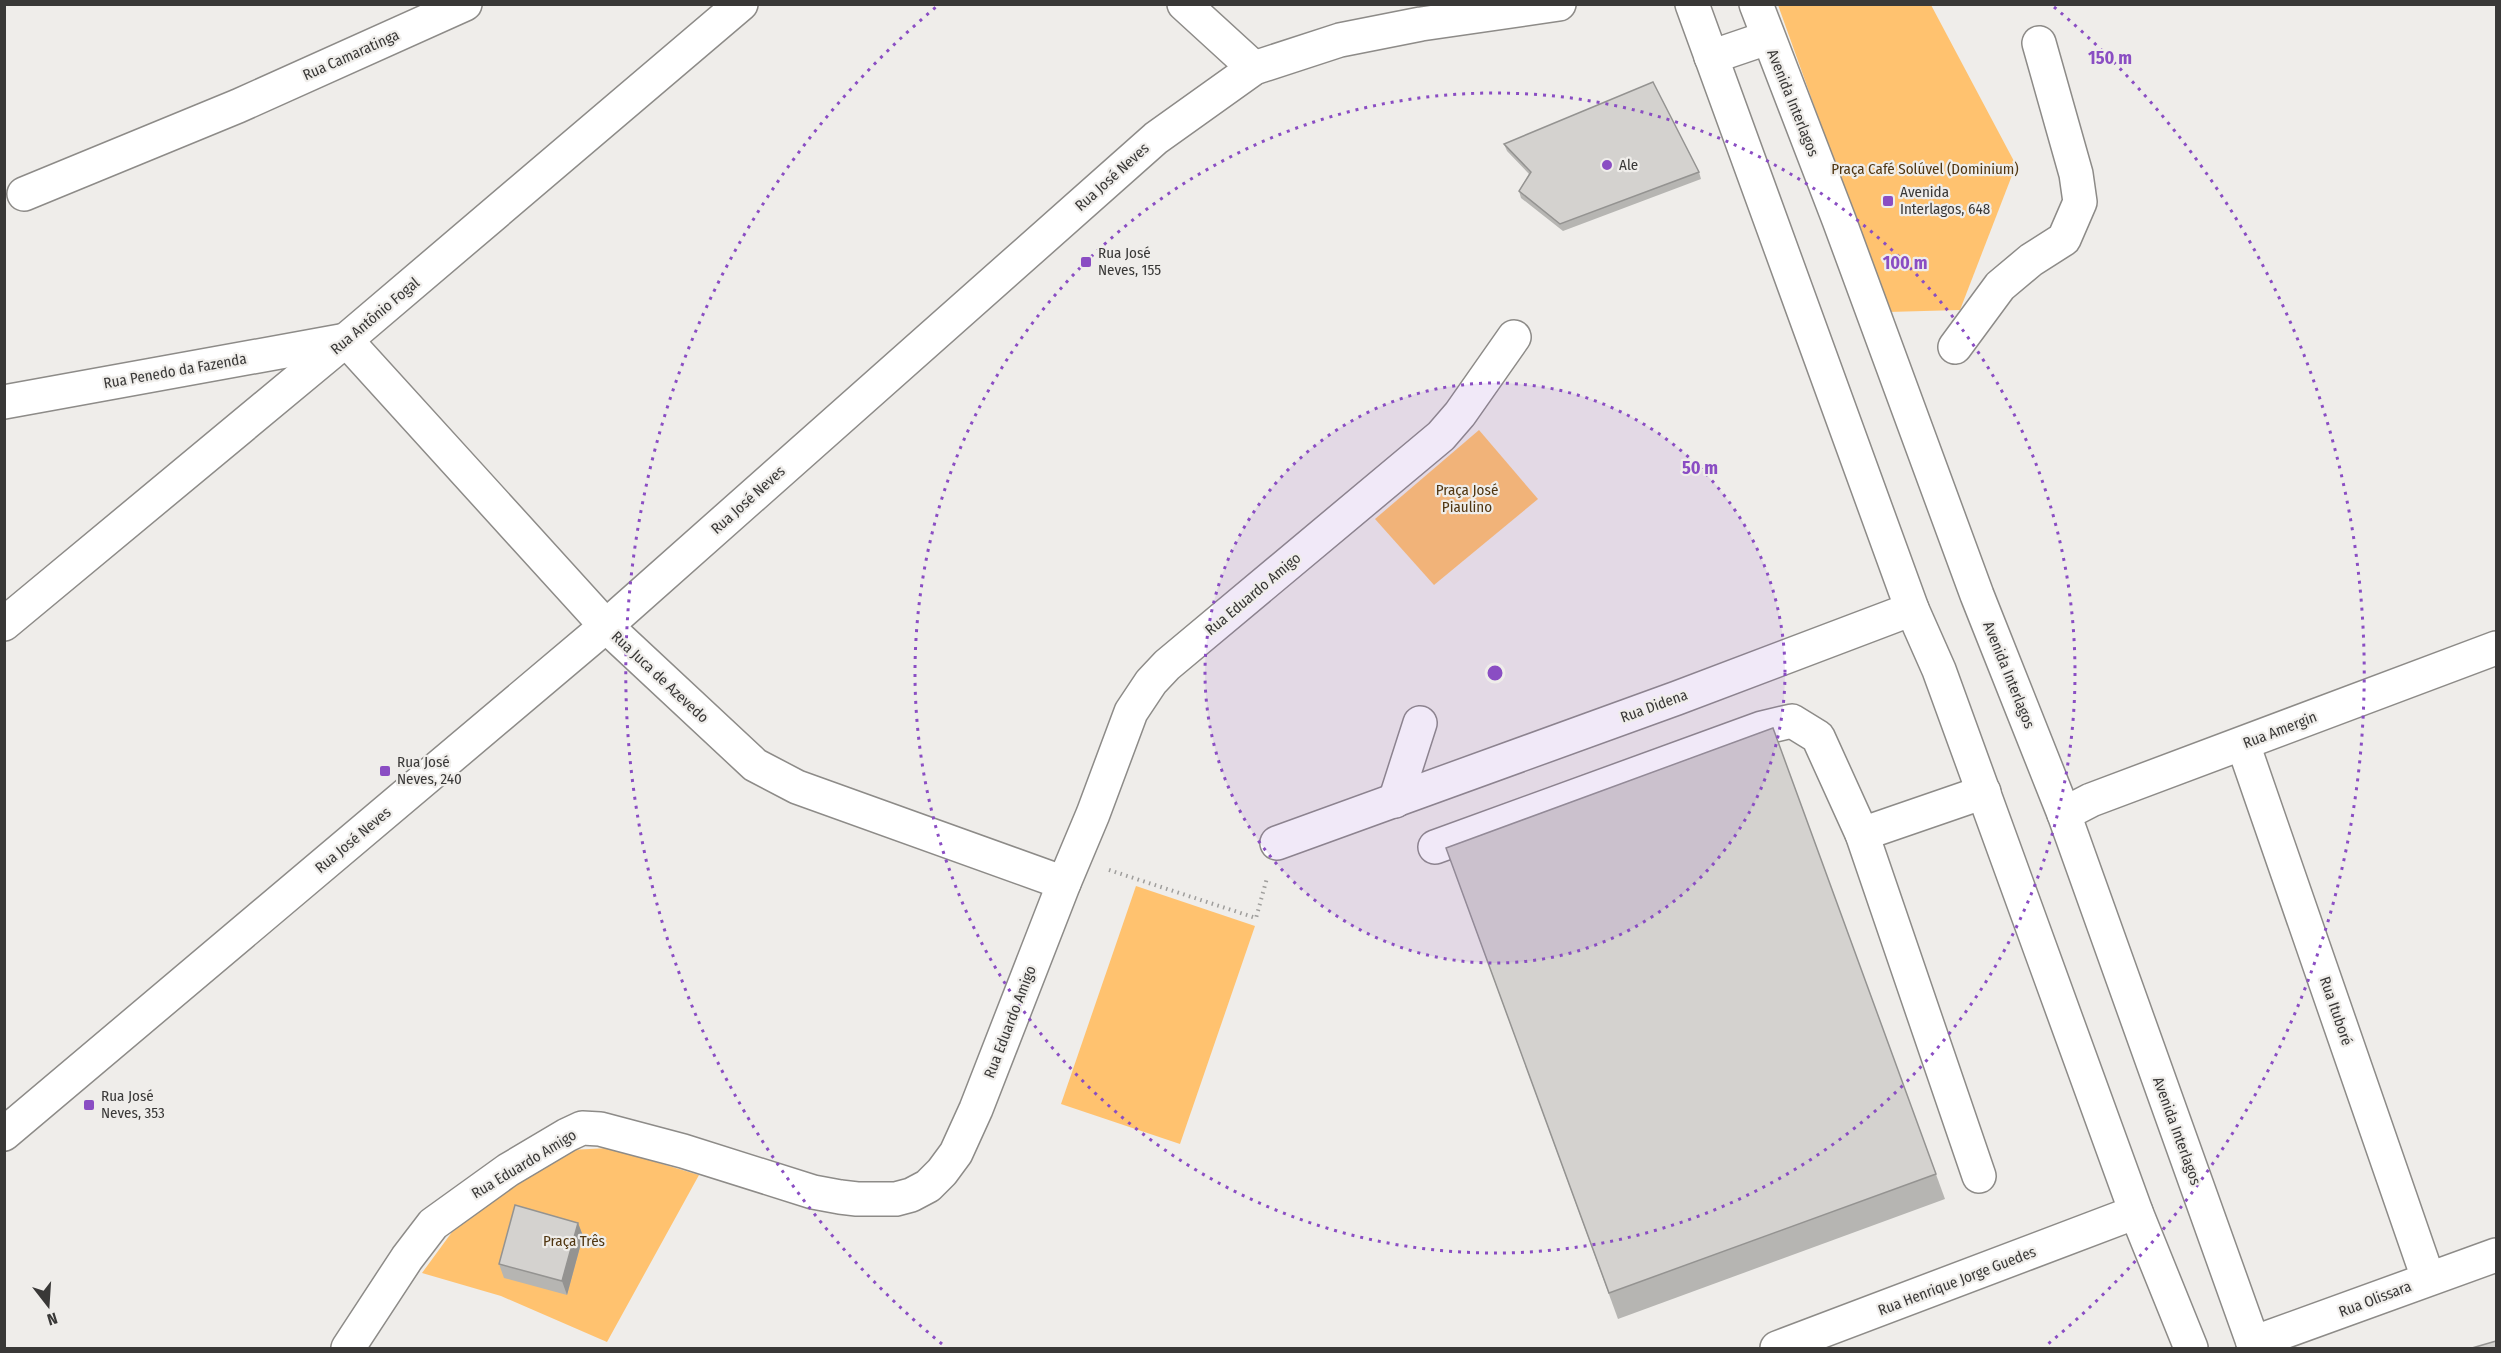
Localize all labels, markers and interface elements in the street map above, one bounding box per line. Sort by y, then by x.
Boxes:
street label: Rua Camaratinga [300,26,402,84]
street label: Avenida Interlagos [1763,47,1823,159]
text: 150 m [2088,47,2132,69]
street label: Rua José Neves [1071,139,1153,215]
place label: Ale [1619,156,1638,174]
marker: Ale [1600,158,1614,172]
park label: Praça Café Solúvel (Dominium) [1831,160,2019,178]
place label: Avenida Interlagos, 648 [1900,183,1990,218]
marker: Avenida Interlagos, 648 [1881,194,1895,208]
place label: Rua José Neves, 155 [1098,244,1161,279]
text: 100 m [1883,252,1927,274]
marker: Rua José Neves, 155 [1079,255,1093,269]
street label: Rua Antônio Fogal [327,274,423,358]
street label: Rua Penedo da Fazenda [102,350,248,392]
text: 50 m [1682,457,1718,479]
street label: Rua José Neves [707,462,789,538]
park label: Praça José Piaulino [1436,481,1498,516]
street label: Rua Eduardo Amigo [1202,549,1304,639]
street label: Avenida Interlagos [1979,619,2039,731]
street label: Rua Juca de Azevedo [608,627,712,727]
centre of rings [1485,663,1505,683]
street label: Rua Didena [1618,686,1690,726]
street label: Rua Amergin [2241,708,2319,752]
place label: Rua José Neves, 240 [397,753,462,788]
marker: Rua José Neves, 240 [378,764,392,778]
street label: Rua José Neves [312,803,394,877]
street label: Rua Eduardo Amigo [980,963,1040,1081]
street label: Rua Ituboré [2316,974,2356,1048]
street label: Avenida Interlagos [2149,1074,2205,1188]
place label: Rua José Neves, 353 [101,1087,165,1122]
marker: Rua José Neves, 353 [82,1098,96,1112]
street label: Rua Eduardo Amigo [468,1126,580,1202]
park label: Praça Três [543,1232,605,1250]
street label: Rua Henrique Jorge Guedes [1876,1243,2038,1319]
north arrow [18,1275,78,1335]
street label: Rua Olissara [2336,1277,2414,1321]
text: N [45,1308,60,1329]

